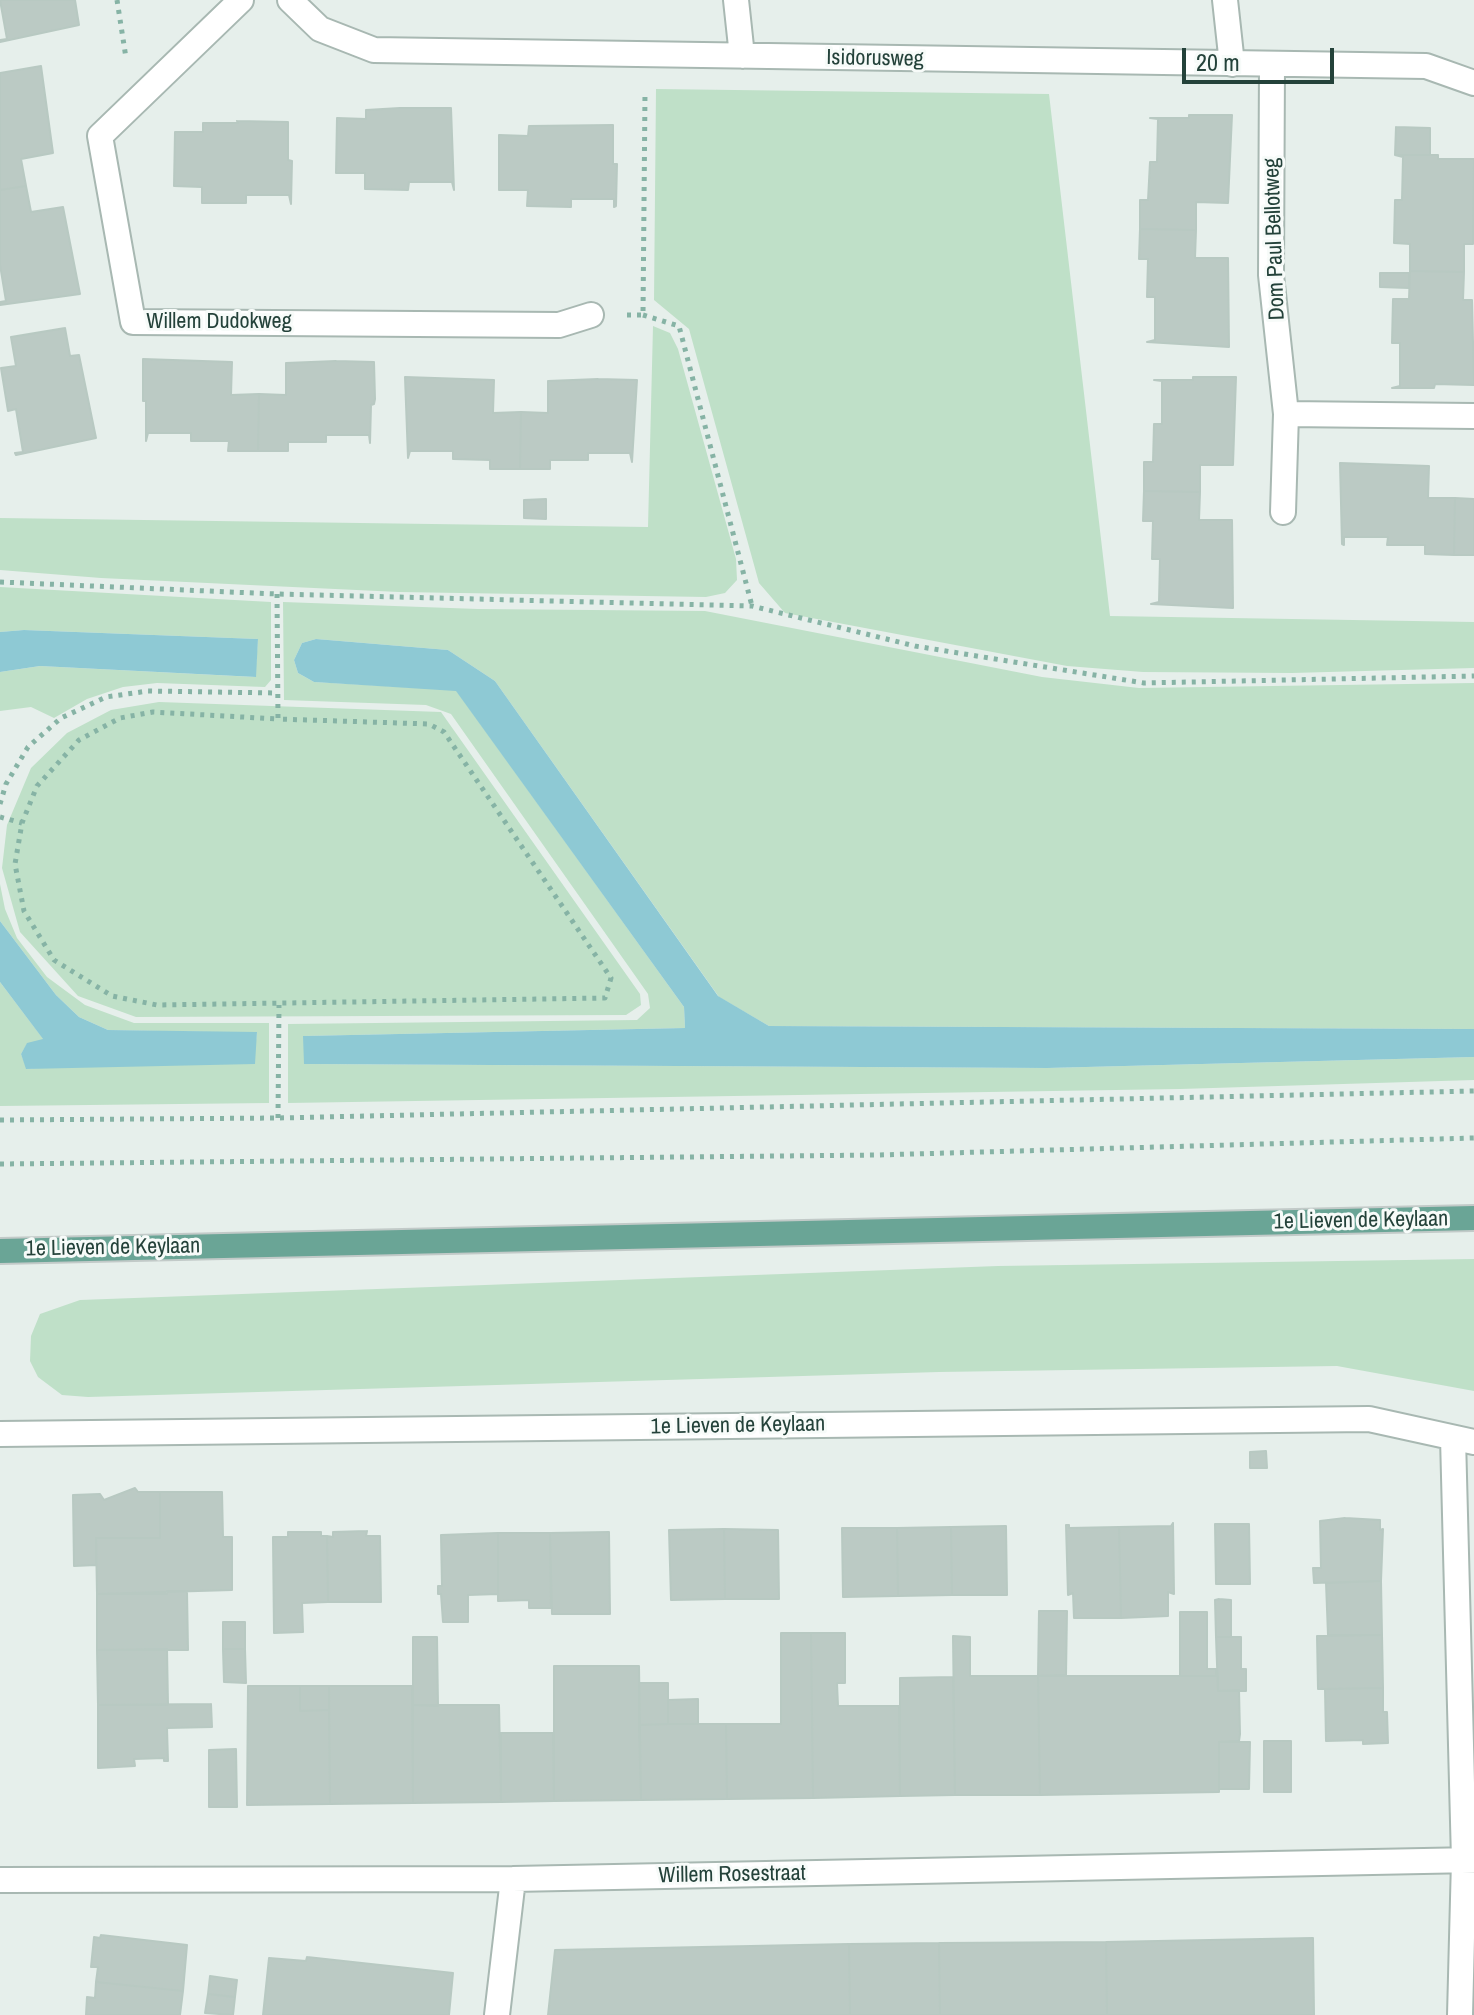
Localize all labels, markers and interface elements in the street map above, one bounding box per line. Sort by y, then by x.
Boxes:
scale bar [1186,32,1338,82]
street label: Isidorusweg [826,45,924,73]
text: 20 m [1196,46,1240,78]
street label: Dom Paul Bellotweg [1259,157,1291,321]
street label: Willem Dudokweg [146,309,292,335]
street label: 1e Lieven de Keylaan [1274,1206,1448,1236]
street label: 1e Lieven de Keylaan [26,1233,200,1263]
street label: 1e Lieven de Keylaan [651,1411,825,1441]
street label: Willem Rosestraat [658,1861,806,1889]

